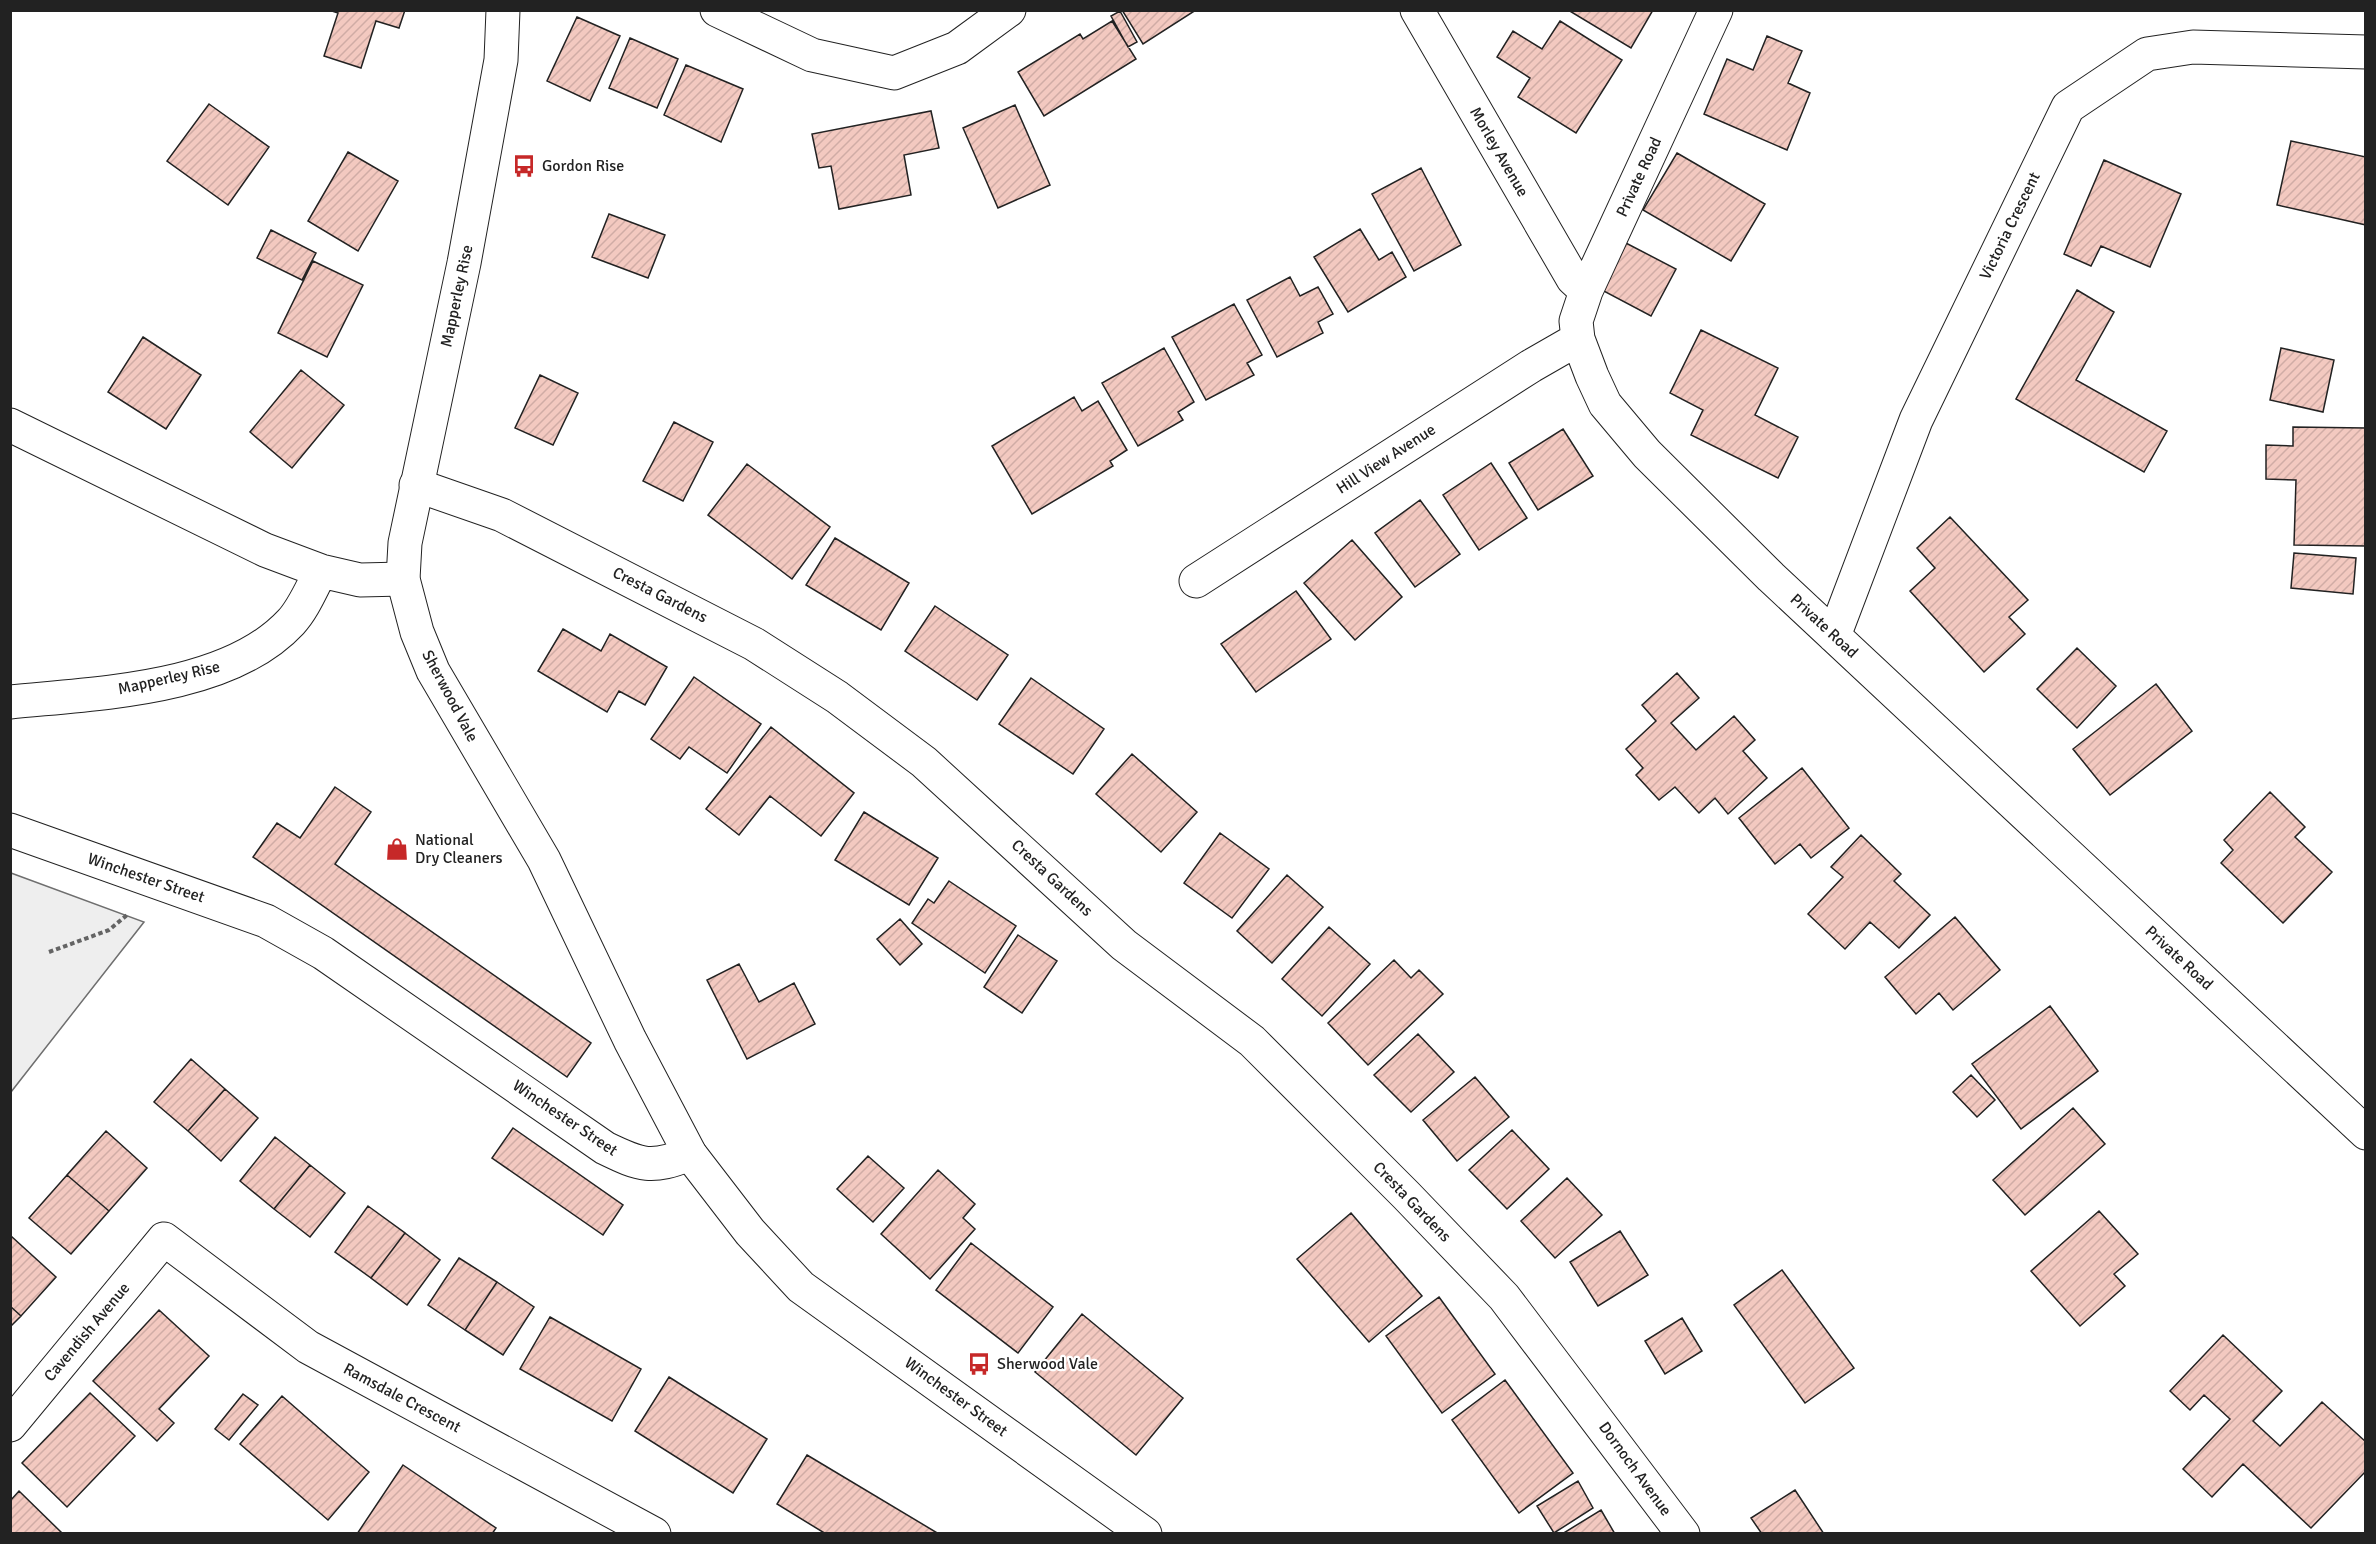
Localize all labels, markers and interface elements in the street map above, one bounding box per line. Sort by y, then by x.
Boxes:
street label: Morley Avenue [1465,103,1533,201]
street label: Private Road [1612,134,1666,220]
bus stop icon: Gordon Rise [511,153,537,179]
place label: Gordon Rise [542,156,624,176]
street label: Victoria Crescent [1975,169,2045,283]
street label: Mapperley Rise [436,243,478,349]
street label: Hill View Avenue [1333,419,1439,499]
street label: Cresta Gardens [609,563,711,627]
street label: Private Road [1786,589,1862,663]
street label: Sherwood Vale [417,647,483,745]
street label: Mapperley Rise [116,657,222,699]
place label: National Dry Cleaners [415,830,503,868]
street label: Cresta Gardens [1007,835,1097,921]
shop icon: National Dry Cleaners [384,836,410,862]
street label: Winchester Street [85,849,208,908]
street label: Private Road [2141,921,2217,995]
street label: Winchester Street [509,1075,622,1161]
street label: Cresta Gardens [1369,1158,1455,1246]
street label: Cavendish Avenue [40,1278,134,1386]
bus stop icon: Sherwood Vale [966,1351,992,1377]
street label: Winchester Street [901,1353,1012,1441]
place label: Sherwood Vale [997,1354,1098,1374]
street label: Ramsdale Crescent [340,1359,464,1438]
street label: Dornoch Avenue [1594,1418,1676,1520]

